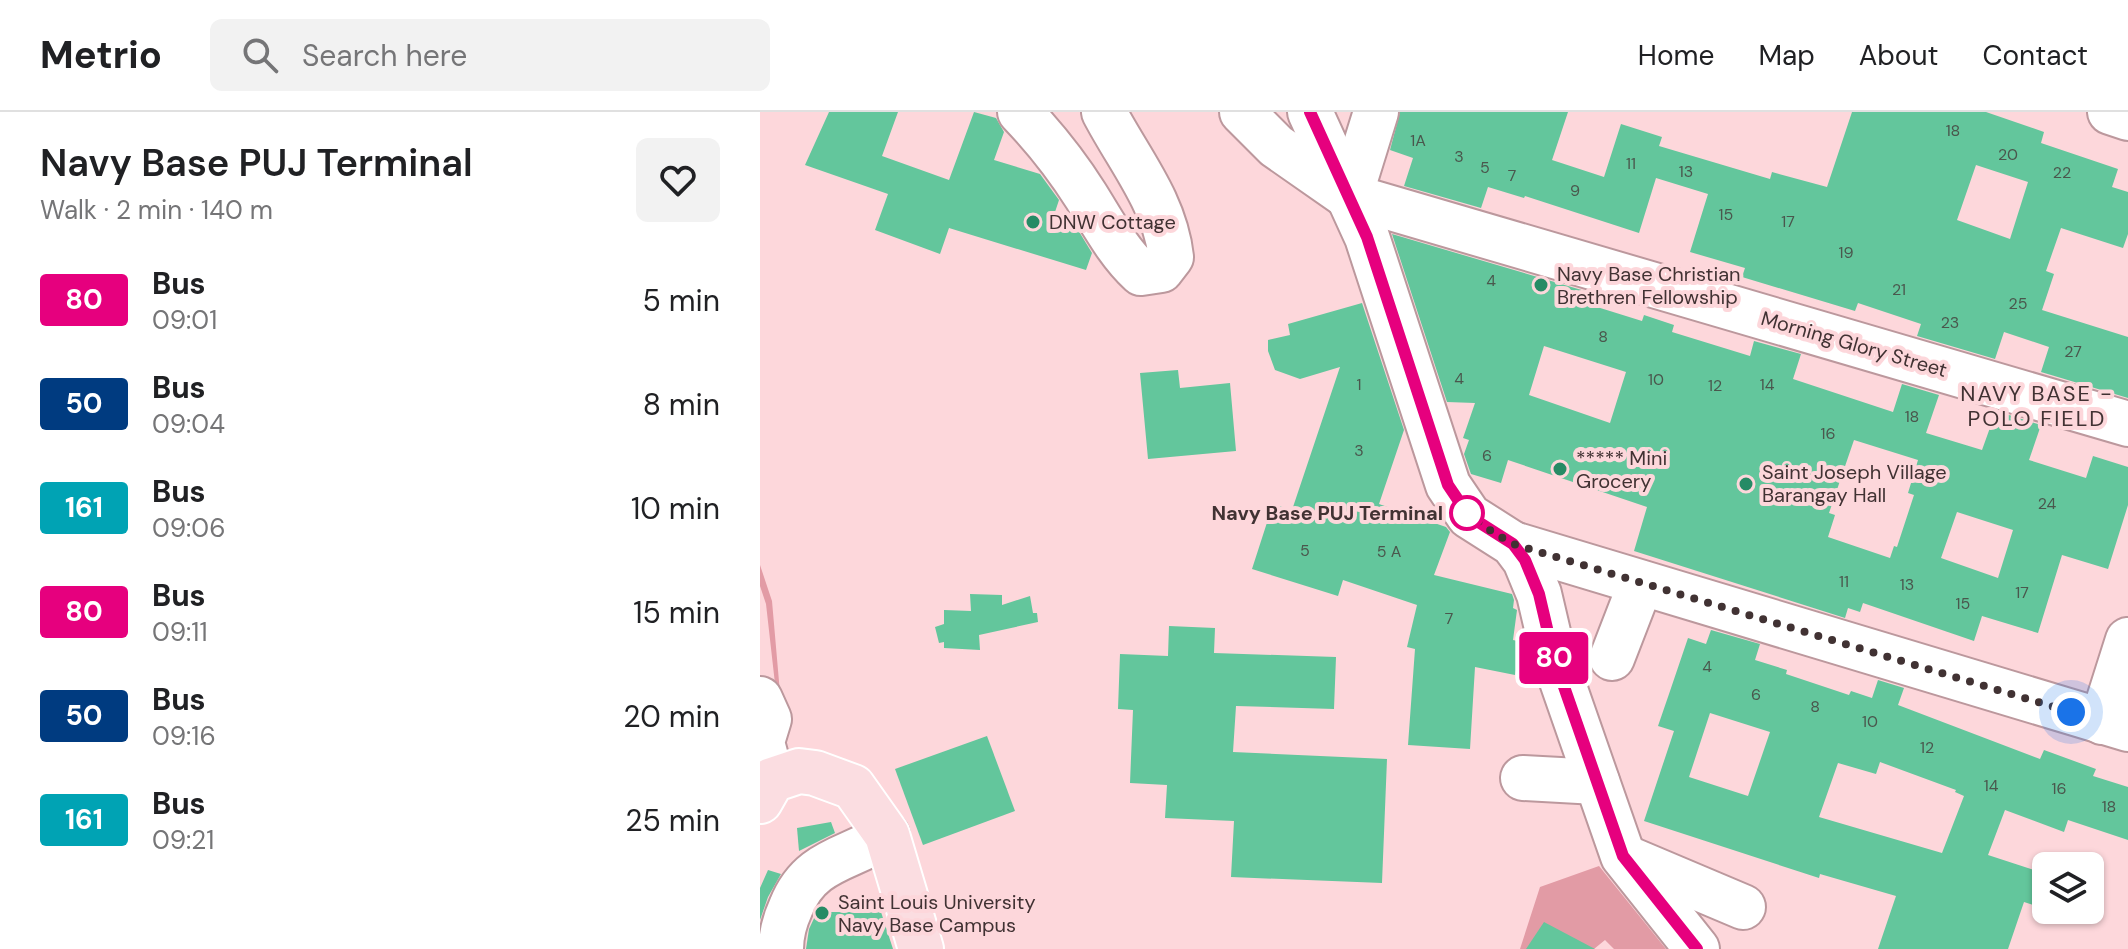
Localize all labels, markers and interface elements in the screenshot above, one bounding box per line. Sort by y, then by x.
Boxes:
search box [210,19,770,91]
text: Metrio [40,30,162,80]
icon: search [238,33,282,77]
text: Search here [302,36,467,75]
text: Home [1638,37,1714,74]
text: Map [1758,37,1815,74]
text: About [1859,37,1938,74]
text: Contact [1982,37,2088,74]
house number: 18 [1946,120,1960,141]
house number: 1A [1410,130,1426,151]
text: Navy Base PUJ Terminal [40,138,473,188]
button: heart [636,138,720,222]
house number: 20 [1998,144,2018,165]
house number: 3 [1454,146,1464,167]
house number: 11 [1626,153,1636,174]
house number: 5 [1480,157,1490,178]
house number: 13 [1679,161,1693,182]
house number: 22 [2053,162,2071,183]
house number: 7 [1508,165,1516,186]
house number: 9 [1570,180,1580,201]
text: Walk · 2 min · 140 m [40,193,273,227]
house number: 15 [1719,204,1733,225]
place label: DNW Cottage [1049,209,1176,235]
house number: 17 [1781,211,1795,232]
marker: DNW Cottage [1024,213,1042,231]
house number: 19 [1838,242,1854,263]
place label: Navy Base Christian Brethren Fellowship [1557,261,1741,310]
text: Bus [152,264,206,303]
house number: 4 [1486,270,1496,291]
marker: Navy Base Christian Brethren Fellowship [1532,276,1550,294]
house number: 21 [1892,279,1906,300]
text: 80 [65,281,103,318]
text: 5 min [643,281,720,320]
house number: 25 [2009,293,2027,314]
text: 09:01 [152,303,217,337]
street label: Morning Glory Street [1758,305,1950,383]
house number: 23 [1941,312,1959,333]
house number: 8 [1598,326,1608,347]
house number: 27 [2064,341,2082,362]
text: Bus [152,368,206,407]
house number: 4 [1454,368,1464,389]
house number: 10 [1648,369,1664,390]
house number: 1 [1357,374,1362,395]
house number: 14 [1760,374,1775,395]
house number: 12 [1708,375,1722,396]
district label: NAVY BASE - POLO FIELD [1960,379,2114,433]
text: 50 [65,385,103,422]
text: 8 min [643,385,720,424]
house number: 18 [1905,406,1919,427]
text: 09:04 [152,407,225,441]
house number: 16 [1820,423,1836,444]
house number: 3 [1354,440,1364,461]
house number: 6 [1482,445,1492,466]
place label: ***** Mini Grocery [1576,445,1667,494]
place label: Saint Joseph Village Barangay Hall [1762,459,1947,508]
marker: ***** Mini Grocery [1551,460,1569,478]
text: Bus [152,472,206,511]
marker: Saint Joseph Village Barangay Hall [1737,475,1755,493]
text: 161 [65,489,103,526]
text: 10 min [631,489,720,528]
house number: 24 [2038,493,2057,514]
marker: Navy Base PUJ Terminal [1450,496,1484,530]
place label: Navy Base PUJ Terminal [1211,500,1443,526]
text: 09:06 [152,511,225,545]
house number: 5 [1300,540,1310,561]
house number: 5 A [1377,541,1402,562]
house number: 11 [1839,571,1849,592]
house number: 13 [1900,574,1914,595]
text: Bus [152,576,206,615]
house number: 17 [2015,582,2029,603]
text: 80 [65,593,103,630]
text: 15 min [633,593,720,632]
house number: 15 [1956,593,1970,614]
house number: 7 [1445,608,1453,629]
text: 09:11 [152,615,208,649]
line badge: 80 [1518,632,1590,684]
text: 80 [1535,639,1573,676]
house number: 4 [1702,656,1712,677]
text: Bus [152,680,206,719]
house number: 6 [1751,684,1761,705]
your location [2051,692,2091,732]
house number: 8 [1810,696,1820,717]
text: 50 [65,697,103,734]
text: 20 min [623,697,720,736]
house number: 10 [1862,711,1878,732]
text: 09:16 [152,719,216,753]
house number: 12 [1920,737,1934,758]
house number: 14 [1984,775,1999,796]
house number: 16 [2051,778,2067,799]
text: Bus [152,784,206,823]
house number: 18 [2102,796,2116,817]
text: 161 [65,801,103,838]
text: 25 min [625,801,720,840]
text: 09:21 [152,823,214,857]
map controls [2032,852,2104,924]
button: layers [2032,852,2104,924]
place label: Saint Louis University Navy Base Campus [838,889,1036,938]
marker: Saint Louis University Navy Base Campus [813,904,831,922]

